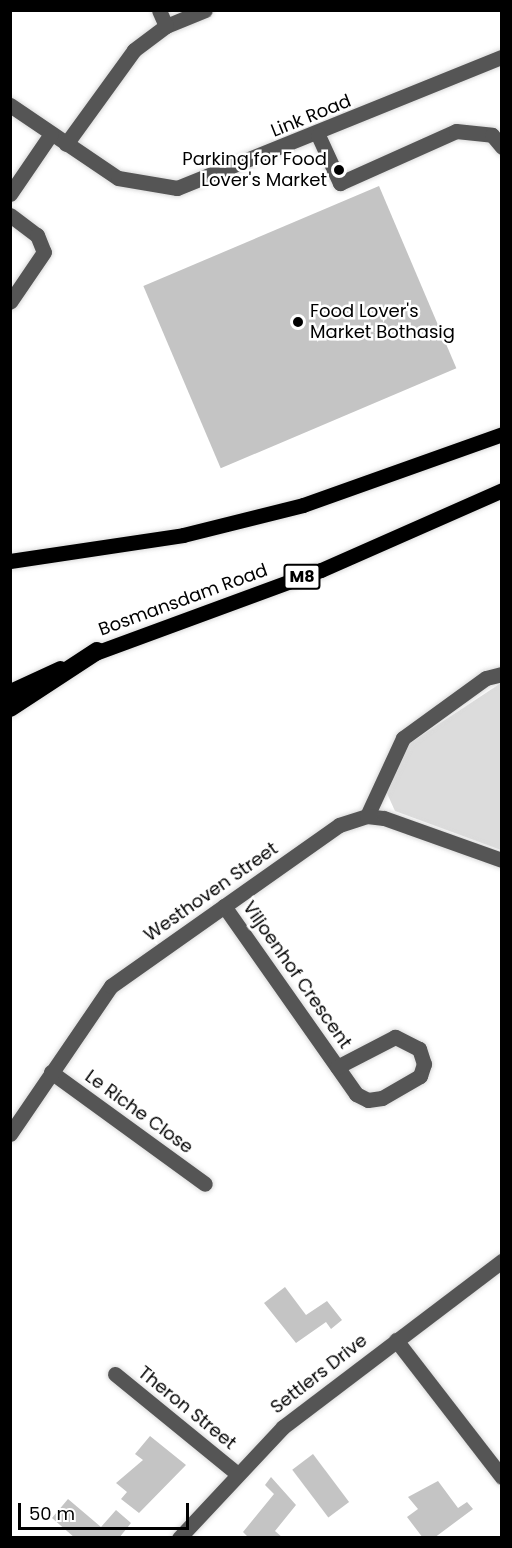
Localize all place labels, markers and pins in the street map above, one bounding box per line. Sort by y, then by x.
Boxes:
place label: Parking for Food Lover's Market [182,149,327,192]
marker: Parking for Food Lover's Market [332,163,346,177]
place label: Food Lover's Market Bothasig [310,301,455,344]
marker: Food Lover's Market Bothasig [291,315,305,329]

